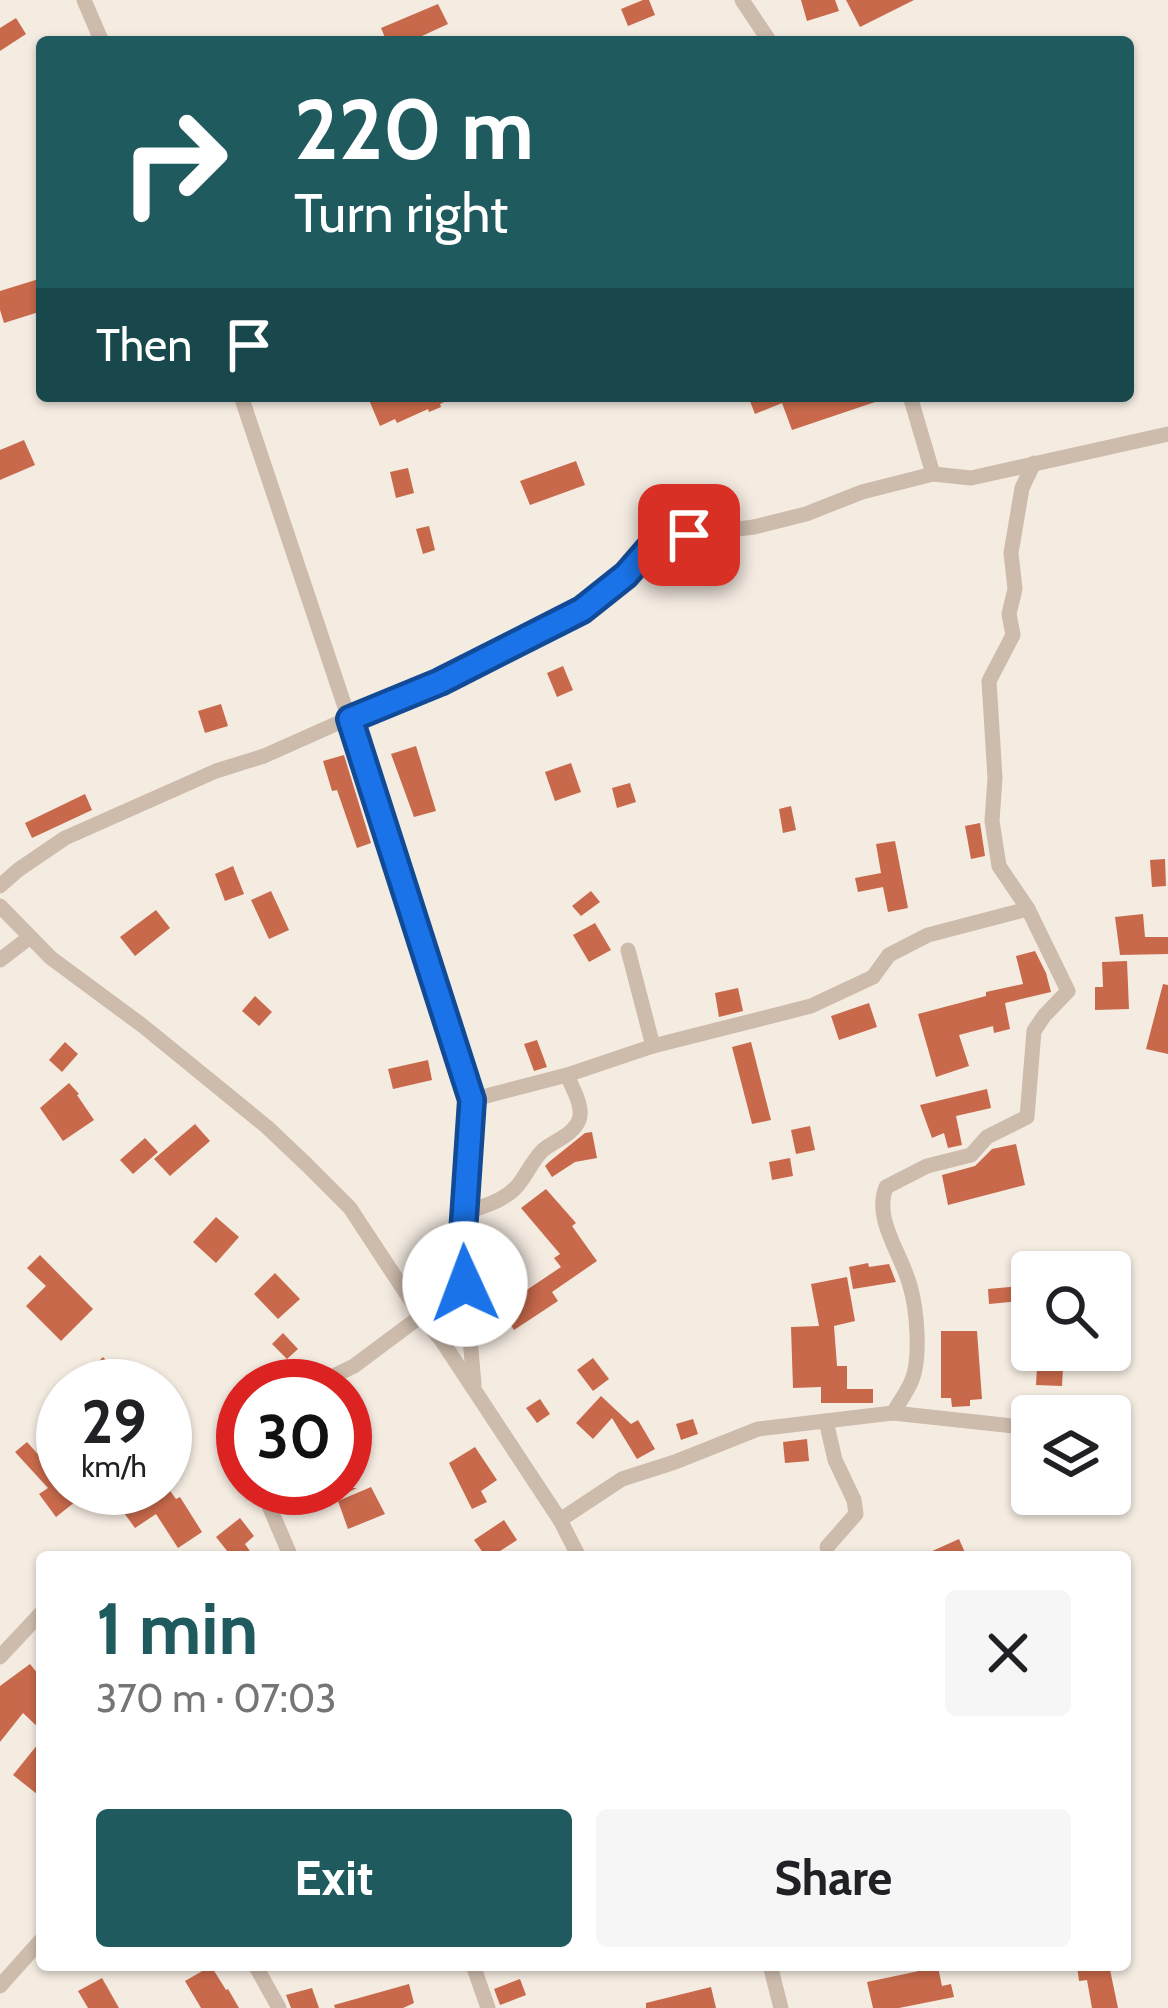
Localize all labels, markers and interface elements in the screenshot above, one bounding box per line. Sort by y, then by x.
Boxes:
text: 220 m [294,78,534,180]
icon: right [96,84,252,240]
text: Turn right [294,180,508,246]
icon: arrive [216,312,282,378]
text: Then [96,318,192,372]
pin [638,484,740,586]
icon: arrive [656,502,722,568]
position arrow [402,1221,528,1347]
map controls [1011,1251,1131,1515]
button: search [1011,1251,1131,1371]
speed limit sign: 30 [216,1359,372,1515]
text: 29 [81,1385,147,1458]
button: layers [1011,1395,1131,1515]
text: km/h [81,1448,147,1485]
text: 1 min [96,1585,258,1672]
button: close [945,1590,1071,1716]
text: 370 m · 07:03 [96,1674,336,1722]
button: Exit [96,1809,572,1947]
button: Share [596,1809,1071,1947]

